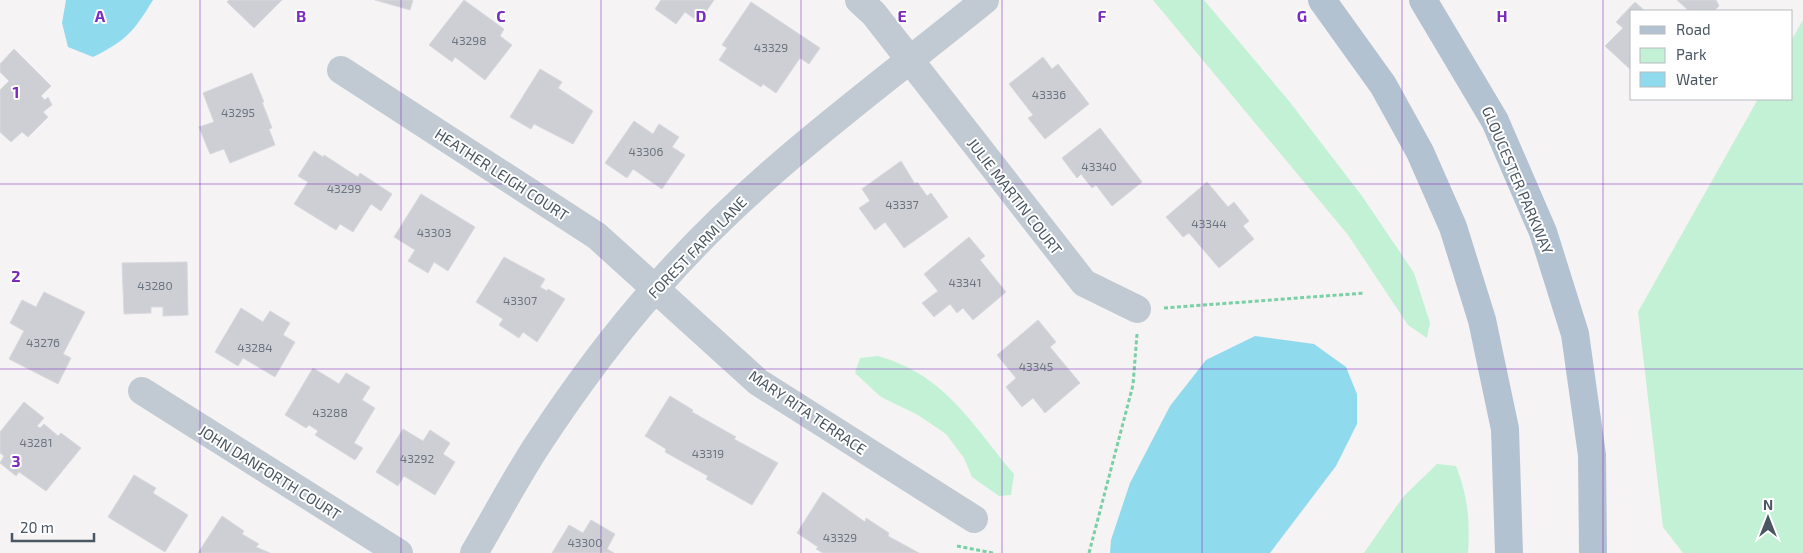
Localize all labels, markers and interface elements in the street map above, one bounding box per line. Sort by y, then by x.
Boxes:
text: A [95,6,106,25]
text: B [296,6,306,25]
text: C [496,6,506,25]
text: D [696,6,707,25]
text: E [897,6,907,25]
text: F [1098,6,1107,25]
text: G [1297,6,1307,25]
text: H [1496,6,1508,25]
legend [1630,10,1793,100]
text: Road [1676,20,1711,38]
house number: 43298 [452,33,486,47]
house number: 43329 [754,40,788,54]
text: Park [1676,45,1707,63]
text: Water [1676,70,1718,88]
text: 1 [13,82,19,101]
house number: 43336 [1032,87,1066,101]
street label: GLOUCESTER PARKWAY [1479,103,1557,257]
house number: 43295 [221,105,255,119]
street label: HEATHER LEIGH COURT [432,124,572,224]
street label: JULIE MARTIN COURT [964,134,1066,258]
house number: 43306 [629,144,664,158]
house number: 43340 [1081,159,1117,173]
house number: 43299 [327,181,361,195]
street label: FOREST FARM LANE [644,192,750,302]
house number: 43337 [885,197,919,211]
house number: 43344 [1191,216,1227,230]
house number: 43303 [417,225,451,239]
text: 2 [11,266,21,285]
house number: 43341 [949,275,981,289]
house number: 43280 [137,278,173,292]
house number: 43307 [503,293,537,307]
house number: 43276 [26,335,60,349]
house number: 43284 [237,340,273,354]
house number: 43345 [1019,359,1053,373]
street label: MARY RITA TERRACE [746,366,870,458]
house number: 43288 [312,405,348,419]
street label: JOHN DANFORTH COURT [196,421,345,523]
house number: 43281 [20,435,52,449]
house number: 43319 [692,446,724,460]
text: 3 [11,451,21,470]
house number: 43292 [400,451,434,465]
north arrow [1743,493,1793,543]
text: N [1763,496,1773,513]
scale bar [12,510,95,542]
text: 20 m [20,518,54,536]
house number: 43329 [823,530,857,544]
house number: 43300 [567,535,603,549]

